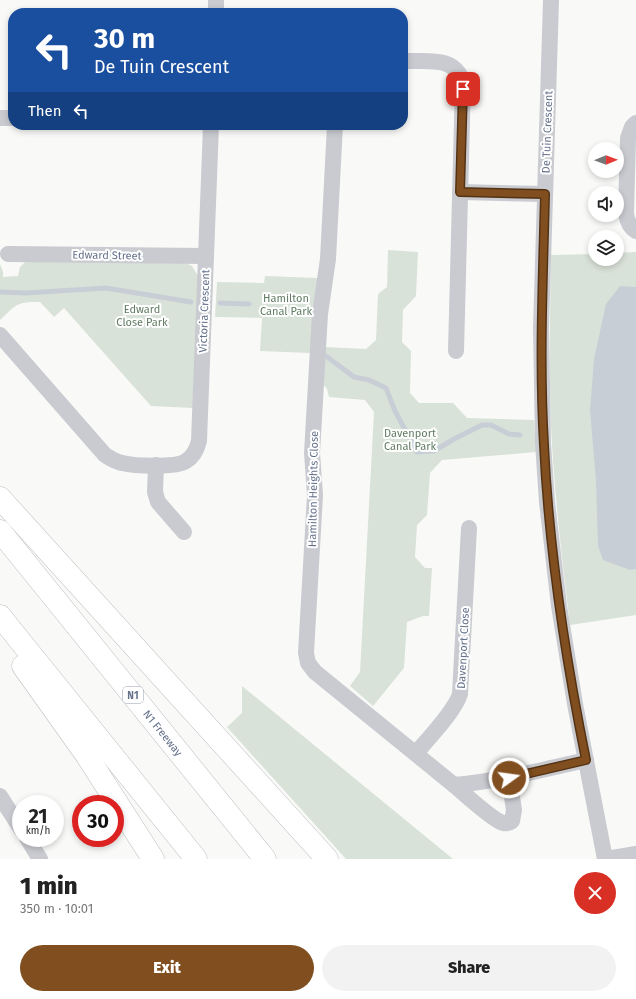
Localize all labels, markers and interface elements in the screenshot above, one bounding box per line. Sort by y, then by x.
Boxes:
text: 30 m [94,22,155,55]
icon: left [28,24,80,76]
text: De Tuin Crescent [94,56,229,78]
pin [446,72,480,106]
icon: arrive [452,78,474,100]
street label: De Tuin Crescent [540,90,555,174]
icon: left [70,100,92,122]
text: Then [28,102,62,120]
north arrow [588,142,624,178]
map controls [588,142,624,266]
button: sound [588,186,624,222]
button: layers [588,230,624,266]
street label: Edward Street [72,248,142,263]
street label: Victoria Crescent [197,269,212,353]
park label: Hamilton Canal Park [260,292,312,318]
park label: Edward Close Park [116,303,168,329]
park label: Davenport Canal Park [384,427,436,453]
street label: Hamilton Heights Close [306,431,321,547]
street label: Davenport Close [455,607,472,689]
road number: N1 [123,687,143,703]
street label: N1 Freeway [140,708,185,759]
position arrow [488,757,530,799]
speed limit sign: 30 [72,795,124,847]
text: 21 [28,804,48,828]
text: km/h [26,825,50,837]
text: 1 min [20,872,78,900]
button: close [574,872,616,914]
text: 350 m · 10:01 [20,901,93,916]
button: Exit [20,945,314,991]
button: Share [322,945,616,991]

